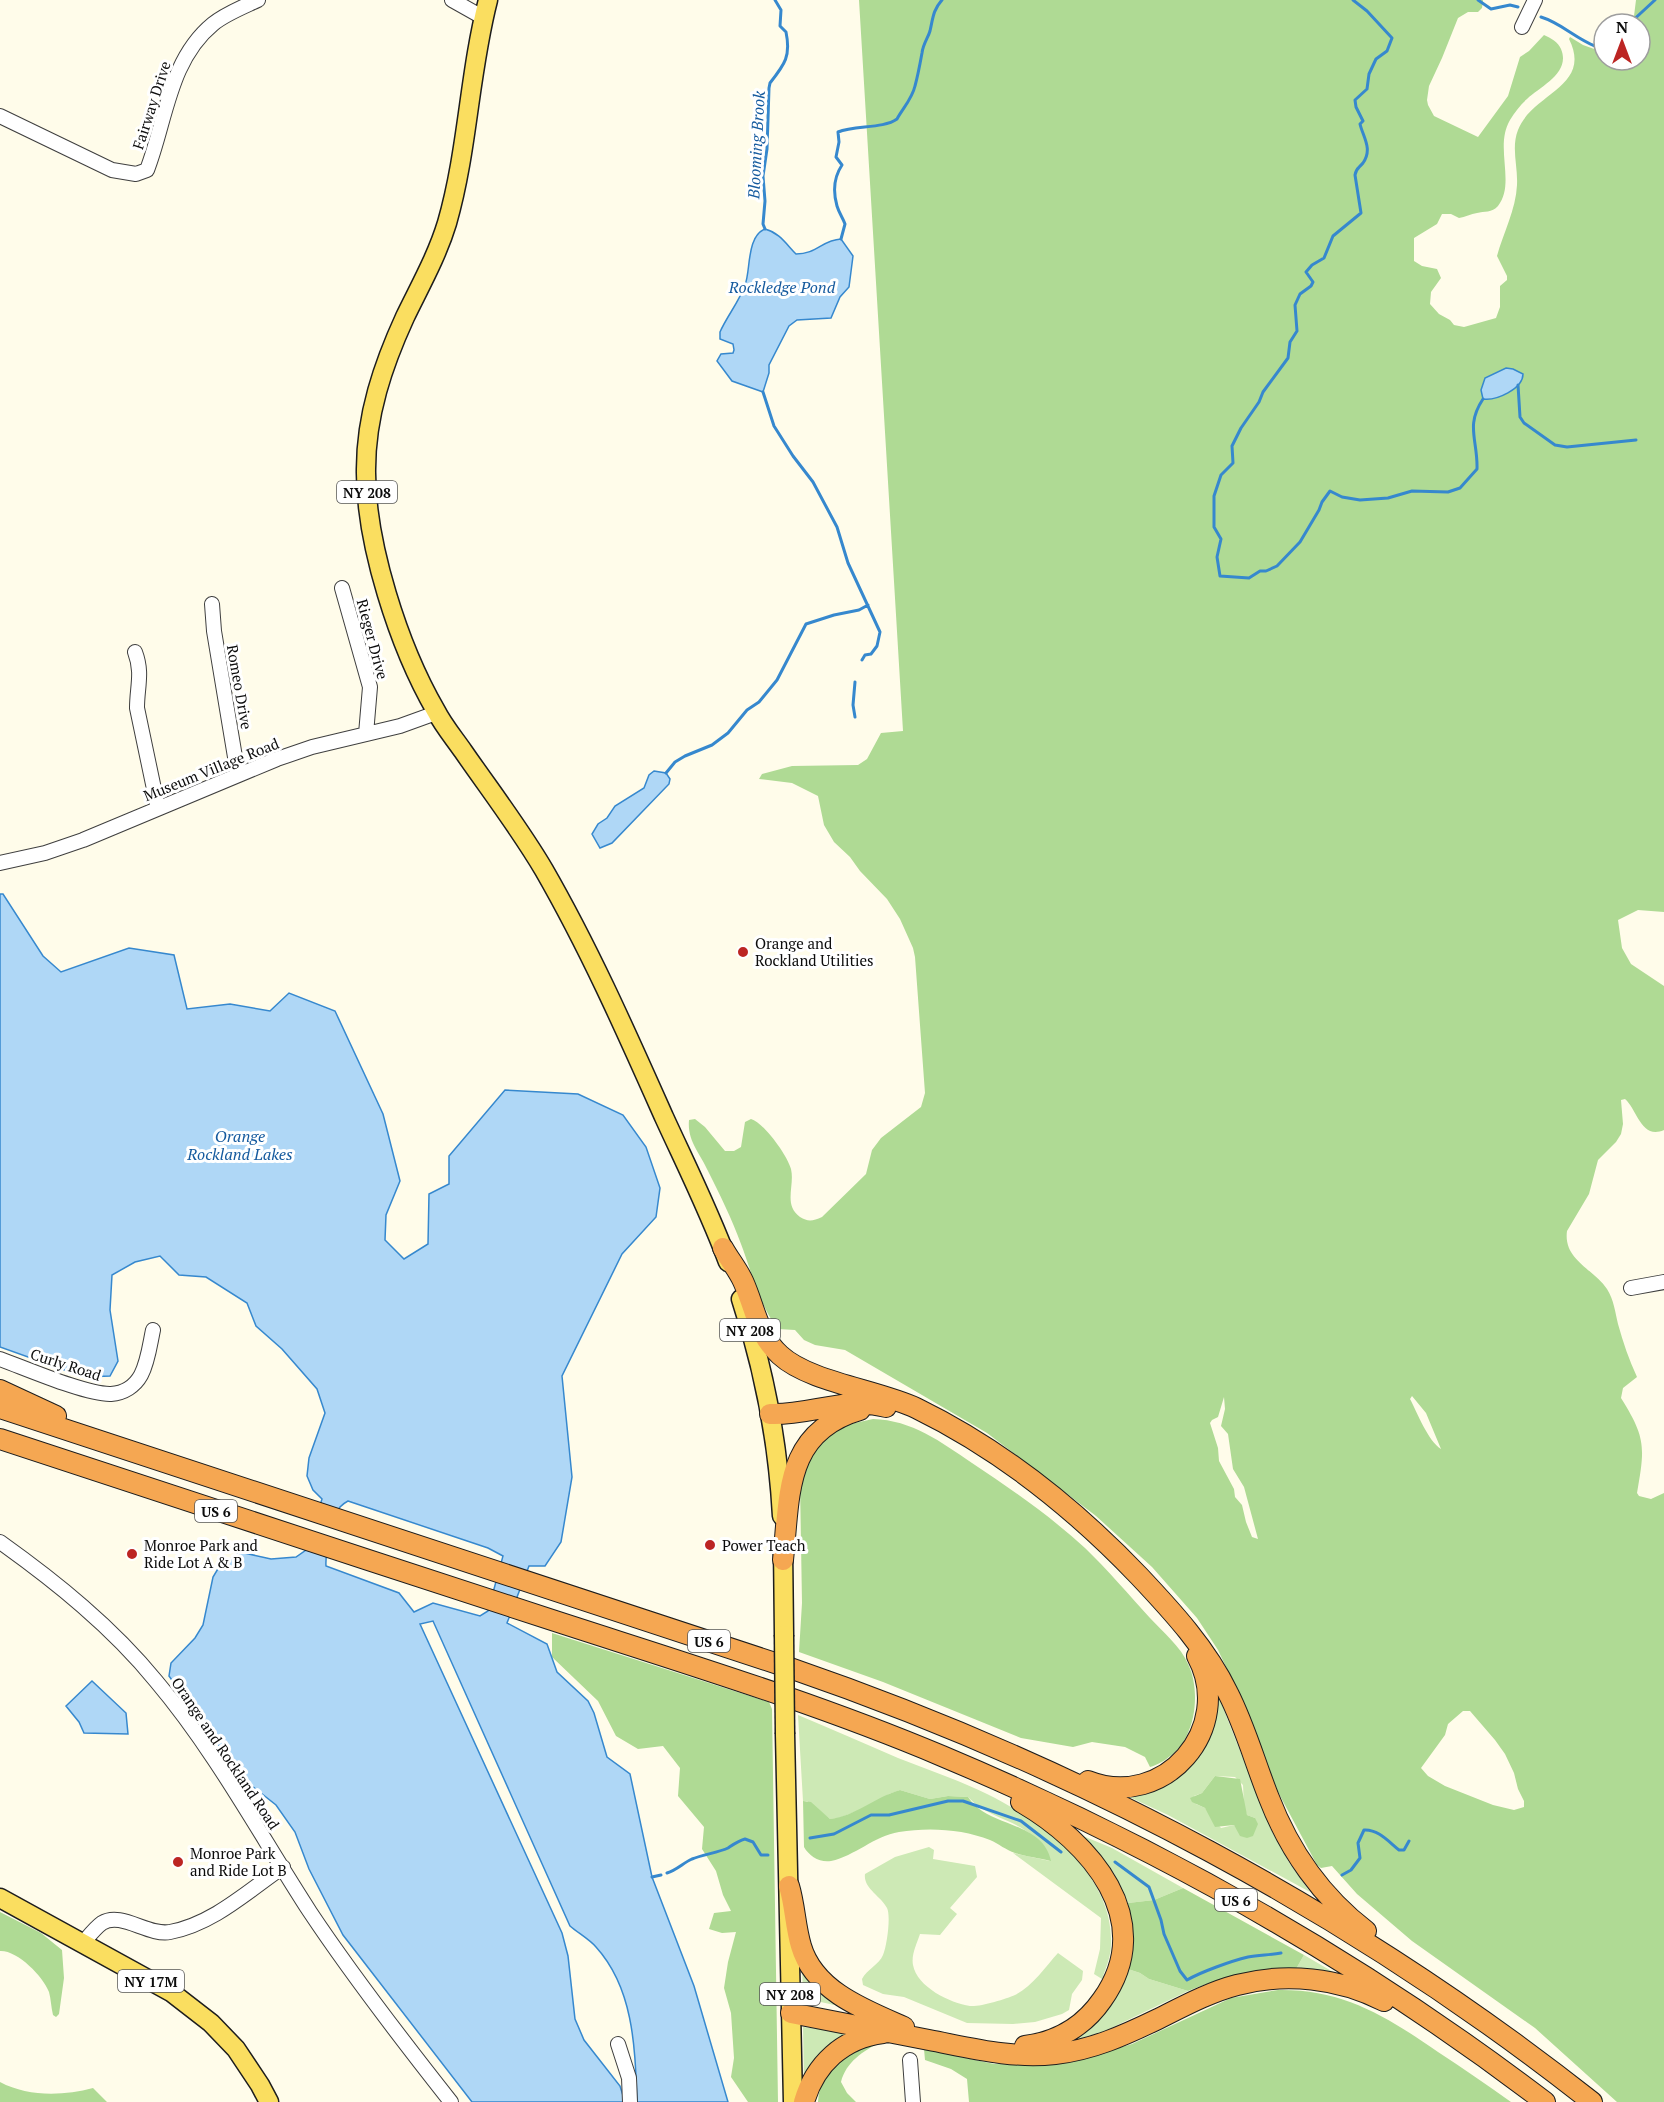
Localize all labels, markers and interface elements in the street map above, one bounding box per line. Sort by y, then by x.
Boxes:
north arrow [1592,12,1652,72]
text: N [1616,16,1628,38]
street label: Fairway Drive [127,58,175,152]
water label: Blooming Brook [742,90,770,201]
water label: Rockledge Pond [728,276,836,298]
road number: NY 208 [337,481,397,503]
street label: Rieger Drive [353,597,393,681]
street label: Romeo Drive [223,643,257,731]
street label: Museum Village Road [140,733,282,805]
place label: Orange and Rockland Utilities [755,933,874,970]
marker: Orange and Rockland Utilities [736,945,750,959]
water label: Orange Rockland Lakes [186,1125,293,1165]
road number: NY 208 [720,1319,780,1341]
street label: Curly Road [28,1343,104,1385]
road number: US 6 [195,1500,237,1522]
place label: Monroe Park and Ride Lot A & B [144,1535,258,1572]
place label: Power Teach [722,1535,806,1555]
marker: Power Teach [703,1538,717,1552]
marker: Monroe Park and Ride Lot A & B [125,1547,139,1561]
road number: US 6 [688,1630,730,1652]
street label: Orange and Rockland Road [167,1673,285,1833]
place label: Monroe Park and Ride Lot B [190,1843,287,1880]
marker: Monroe Park and Ride Lot B [171,1855,185,1869]
road number: US 6 [1215,1889,1257,1911]
road number: NY 17M [118,1970,184,1992]
road number: NY 208 [760,1983,820,2005]

